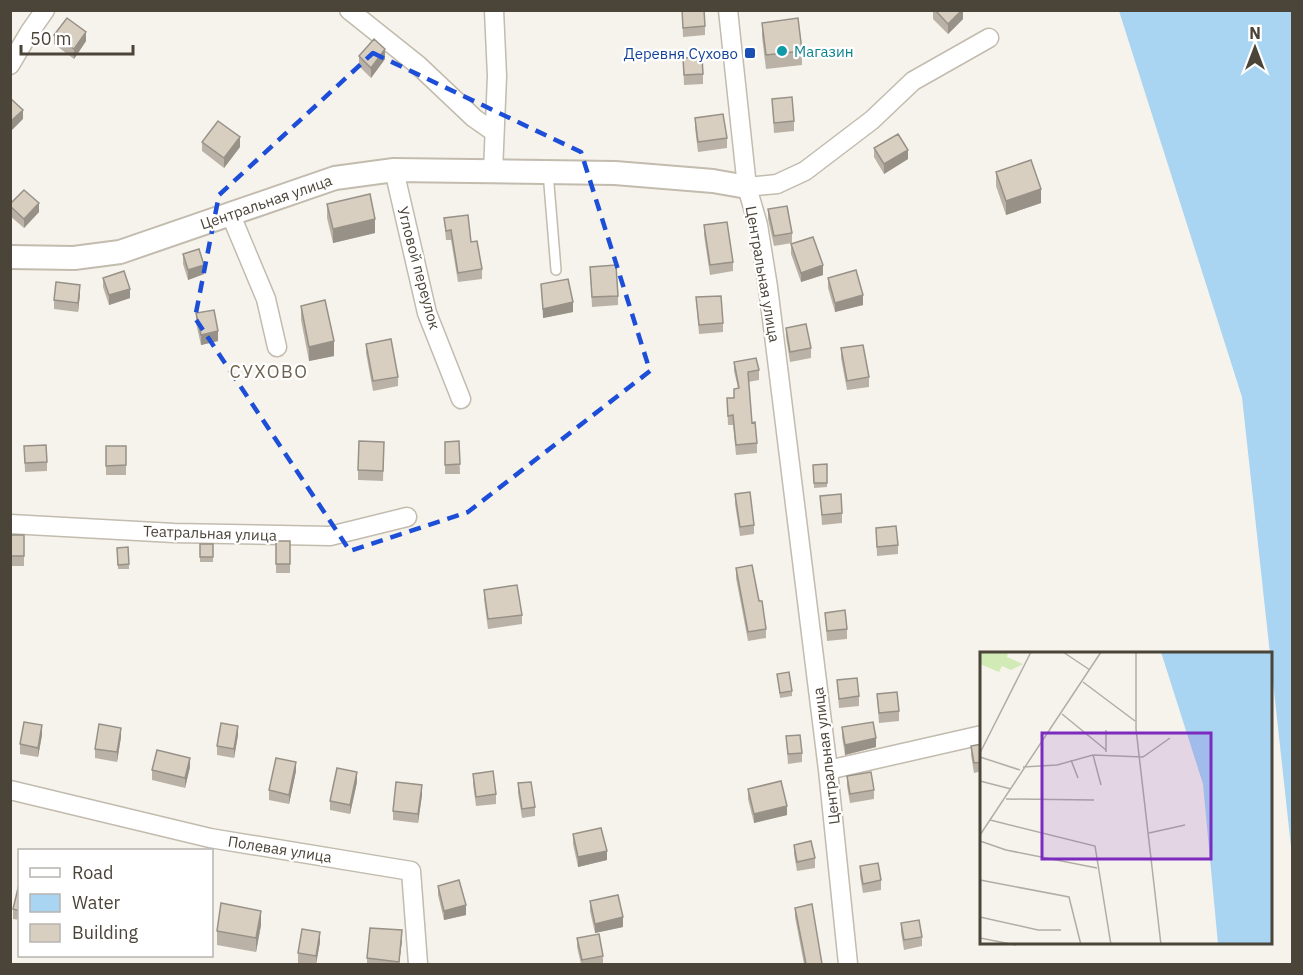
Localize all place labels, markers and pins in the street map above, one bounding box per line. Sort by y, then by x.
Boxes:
place label: Магазин [794,42,854,61]
place label: Деревня Сухово [624,44,738,63]
marker: Магазин [775,44,789,58]
marker: Деревня Сухово [743,46,757,60]

